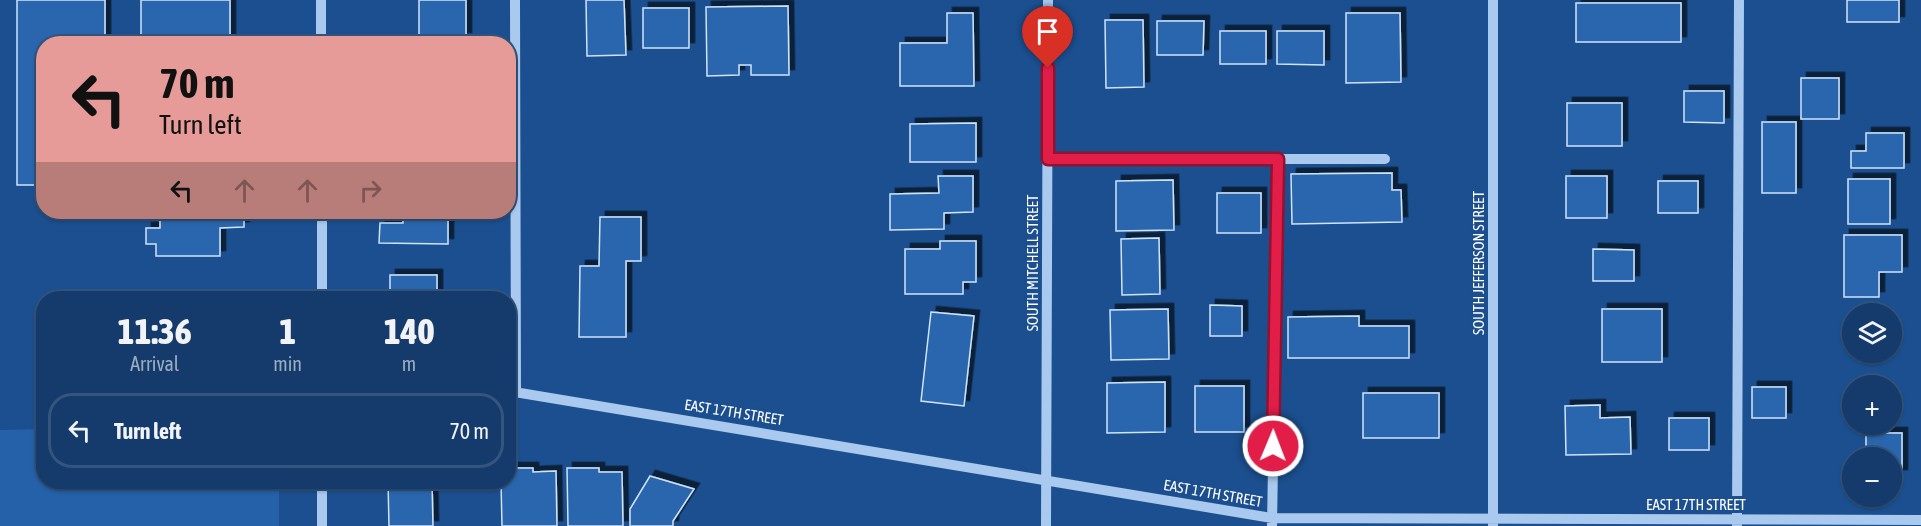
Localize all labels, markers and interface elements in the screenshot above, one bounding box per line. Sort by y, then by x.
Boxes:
pin [1022,6,1073,68]
icon: arrive [1031,15,1064,48]
text: 70 m [159,59,234,107]
icon: left [60,60,138,138]
text: Turn left [159,109,242,140]
icon: left [165,174,198,207]
icon: ahead [228,174,261,207]
icon: ahead [291,174,324,207]
icon: right [354,174,387,207]
street label: SOUTH JEFFERSON STREET [1470,191,1487,335]
street label: SOUTH MITCHELL STREET [1024,194,1041,331]
map controls [1842,303,1902,507]
button: layers [1842,303,1902,363]
text: 11:36 [118,310,192,352]
text: 1 [279,310,296,352]
text: 140 [384,310,434,352]
text: Arrival [130,352,179,375]
text: min [273,352,302,375]
text: m [402,352,416,375]
button: + [1842,375,1902,435]
street label: EAST 17TH STREET [683,396,785,428]
icon: left [63,414,96,447]
position arrow [1241,414,1305,478]
text: Turn left [114,418,181,444]
text: 70 m [449,418,489,444]
button: − [1842,447,1902,507]
street label: EAST 17TH STREET [1162,476,1264,510]
street label: EAST 17TH STREET [1646,496,1746,513]

